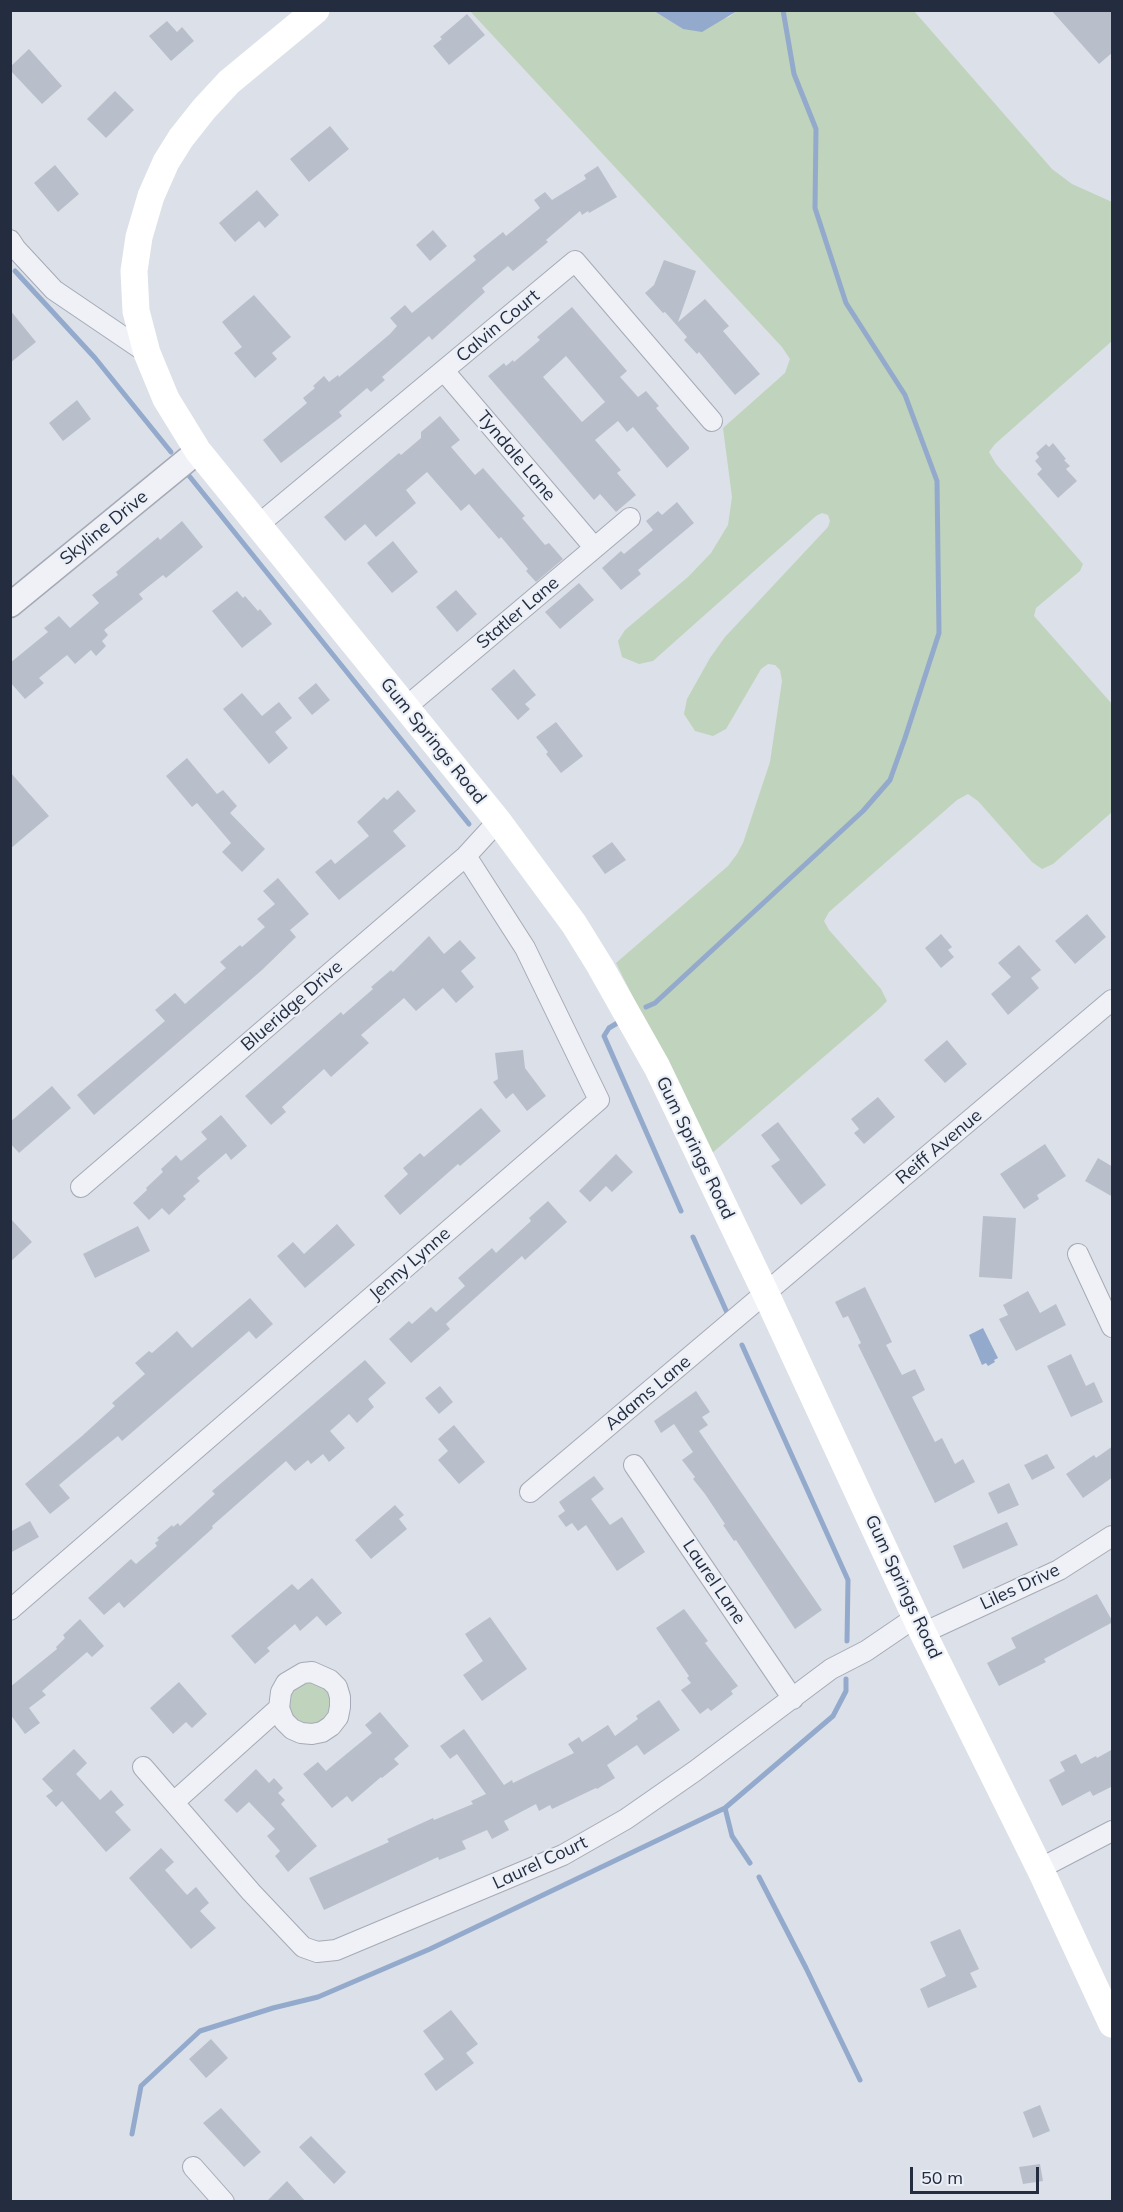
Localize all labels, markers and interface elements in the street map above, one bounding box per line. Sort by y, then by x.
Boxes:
street label: Calvin Court [452,285,544,367]
street label: Tyndale Lane [472,407,560,505]
street label: Skyline Drive [56,486,152,570]
street label: Statler Lane [472,572,564,654]
street label: Gum Springs Road [376,674,490,808]
street label: Blueridge Drive [237,956,347,1056]
street label: Gum Springs Road [651,1073,739,1223]
street label: Reiff Avenue [892,1105,986,1189]
street label: Jenny Lynne [365,1223,455,1305]
street label: Adams Lane [601,1351,695,1435]
street label: Gum Springs Road [860,1512,946,1662]
street label: Laurel Lane [678,1536,750,1628]
street label: Liles Drive [977,1559,1063,1615]
street label: Laurel Court [489,1832,591,1894]
scale bar [913,2155,1042,2193]
text: 50 m [921,2166,963,2189]

